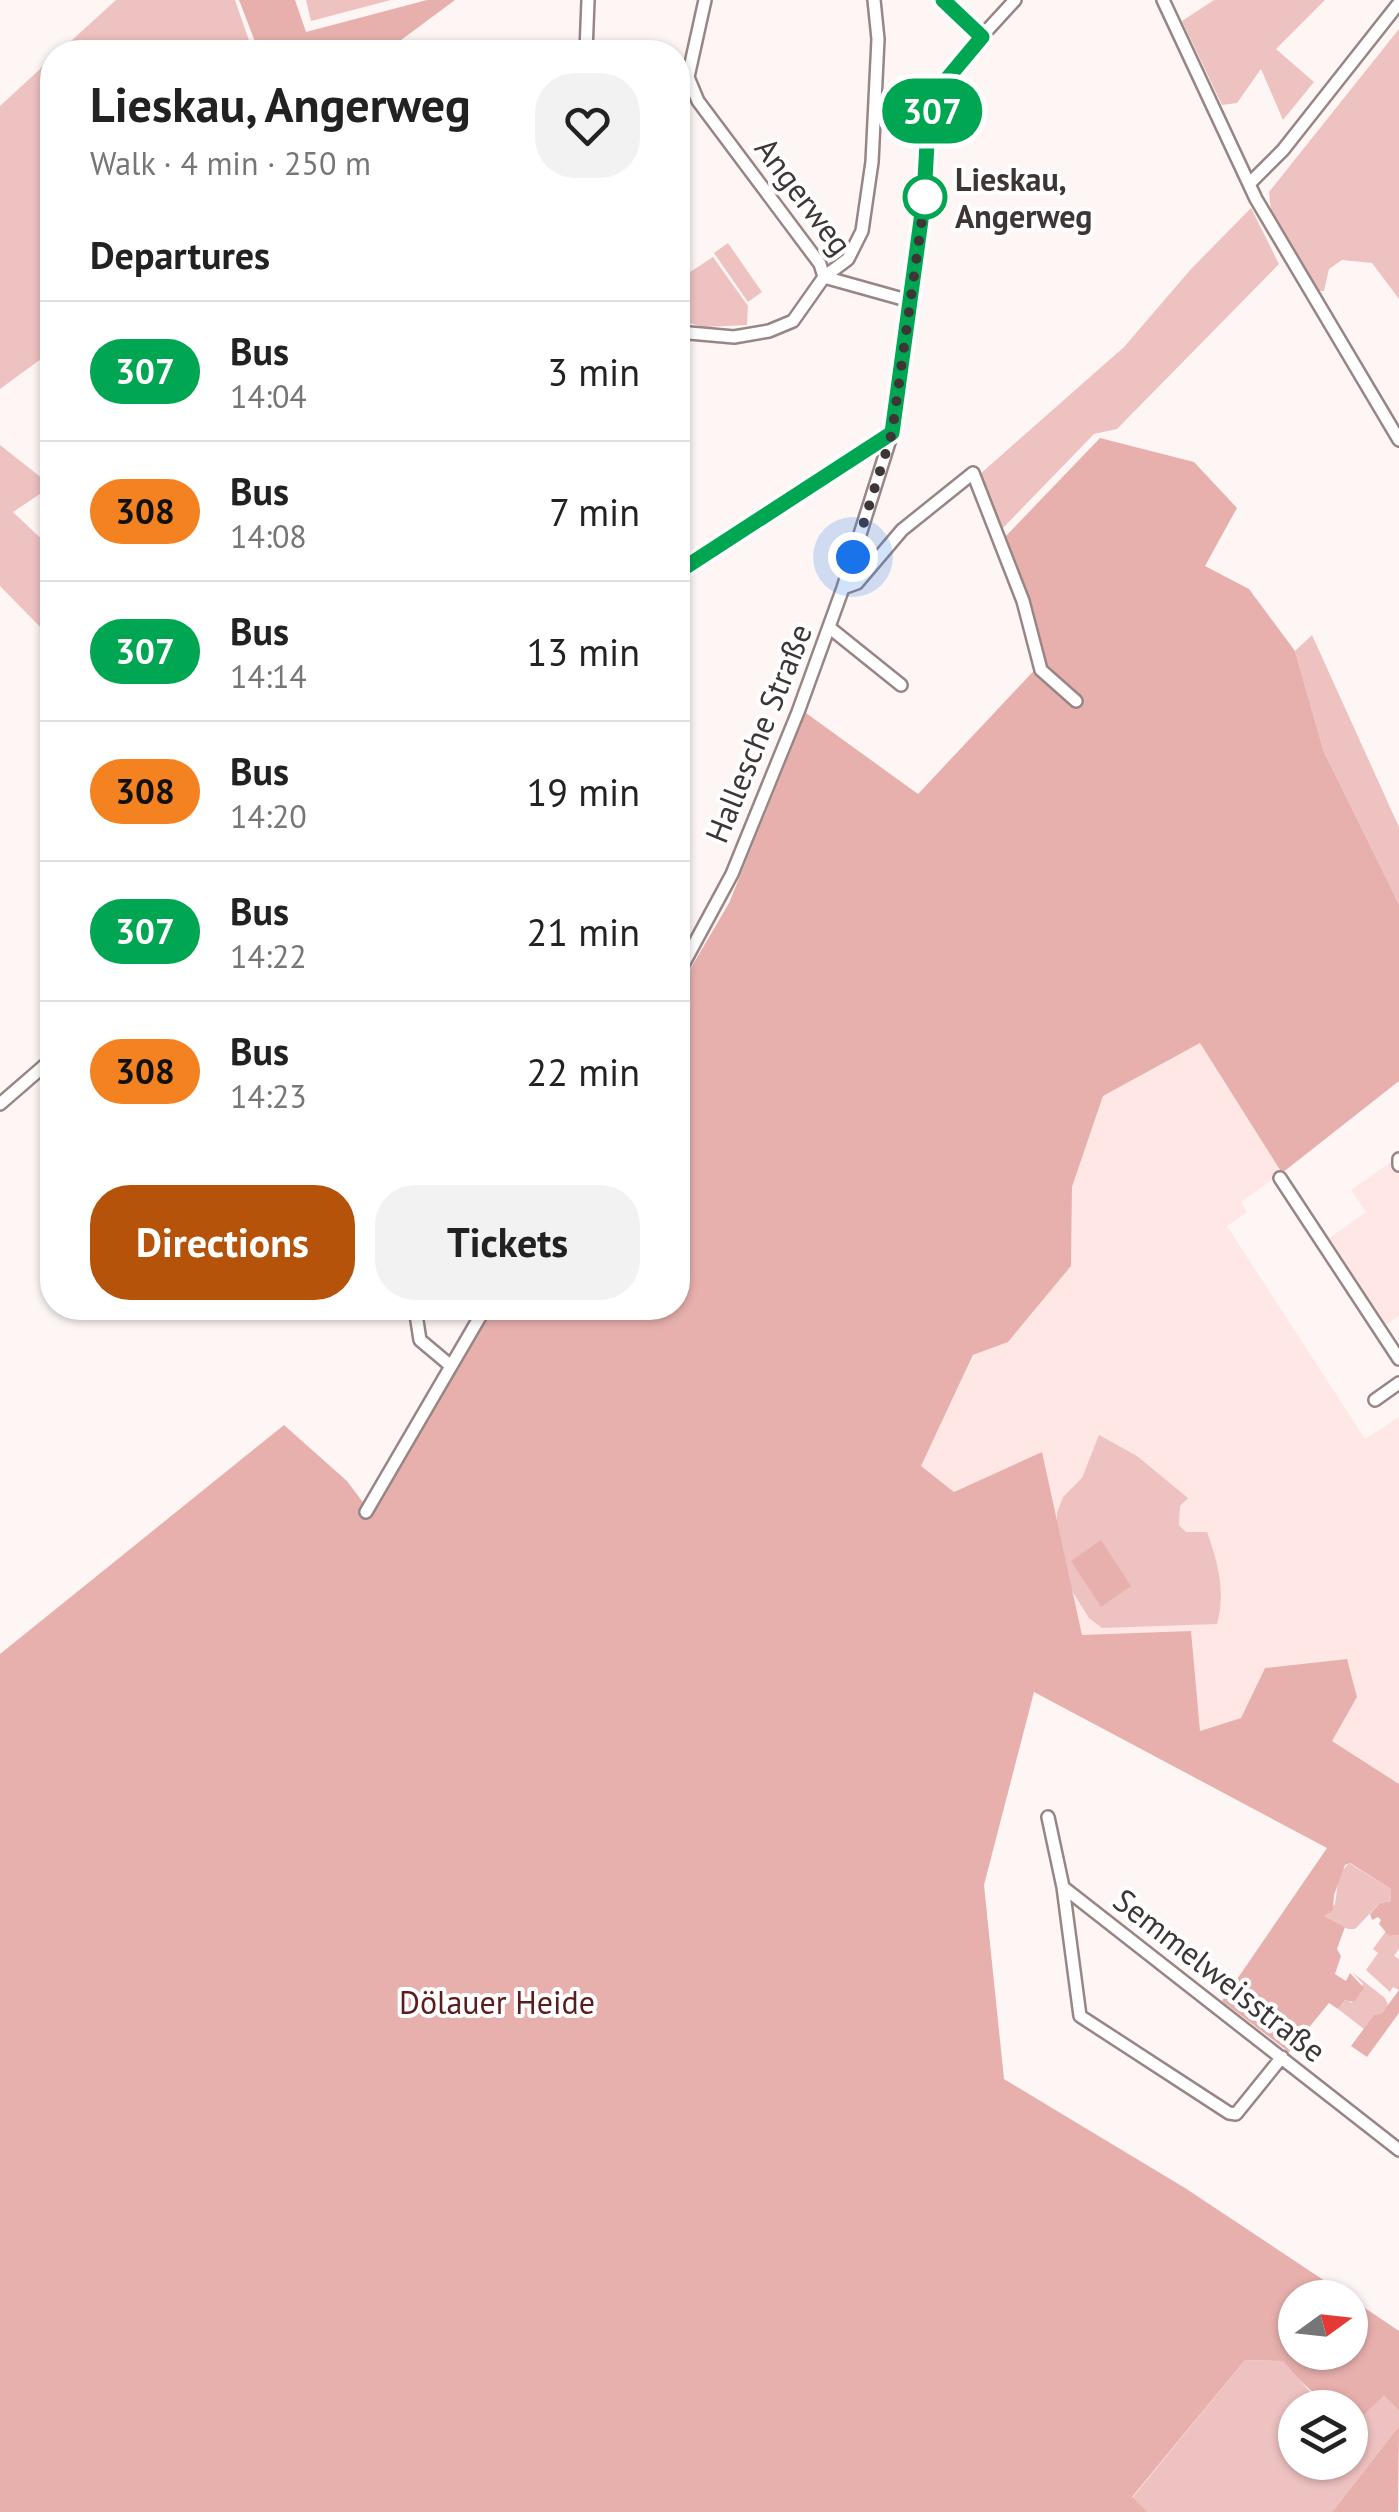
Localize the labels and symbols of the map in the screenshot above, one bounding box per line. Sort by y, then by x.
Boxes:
line badge: 307 [874,78,990,144]
street label: Angerweg [746,129,862,263]
place label: Lieskau, Angerweg [955,158,1092,237]
marker: Lieskau, Angerweg [904,176,946,218]
your location [828,532,878,582]
street label: Hallesche Straße [695,617,821,849]
street label: Semmelweisstraße [1105,1879,1335,2071]
park label: Dölauer Heide [399,1981,595,2023]
north arrow [1278,2280,1368,2370]

